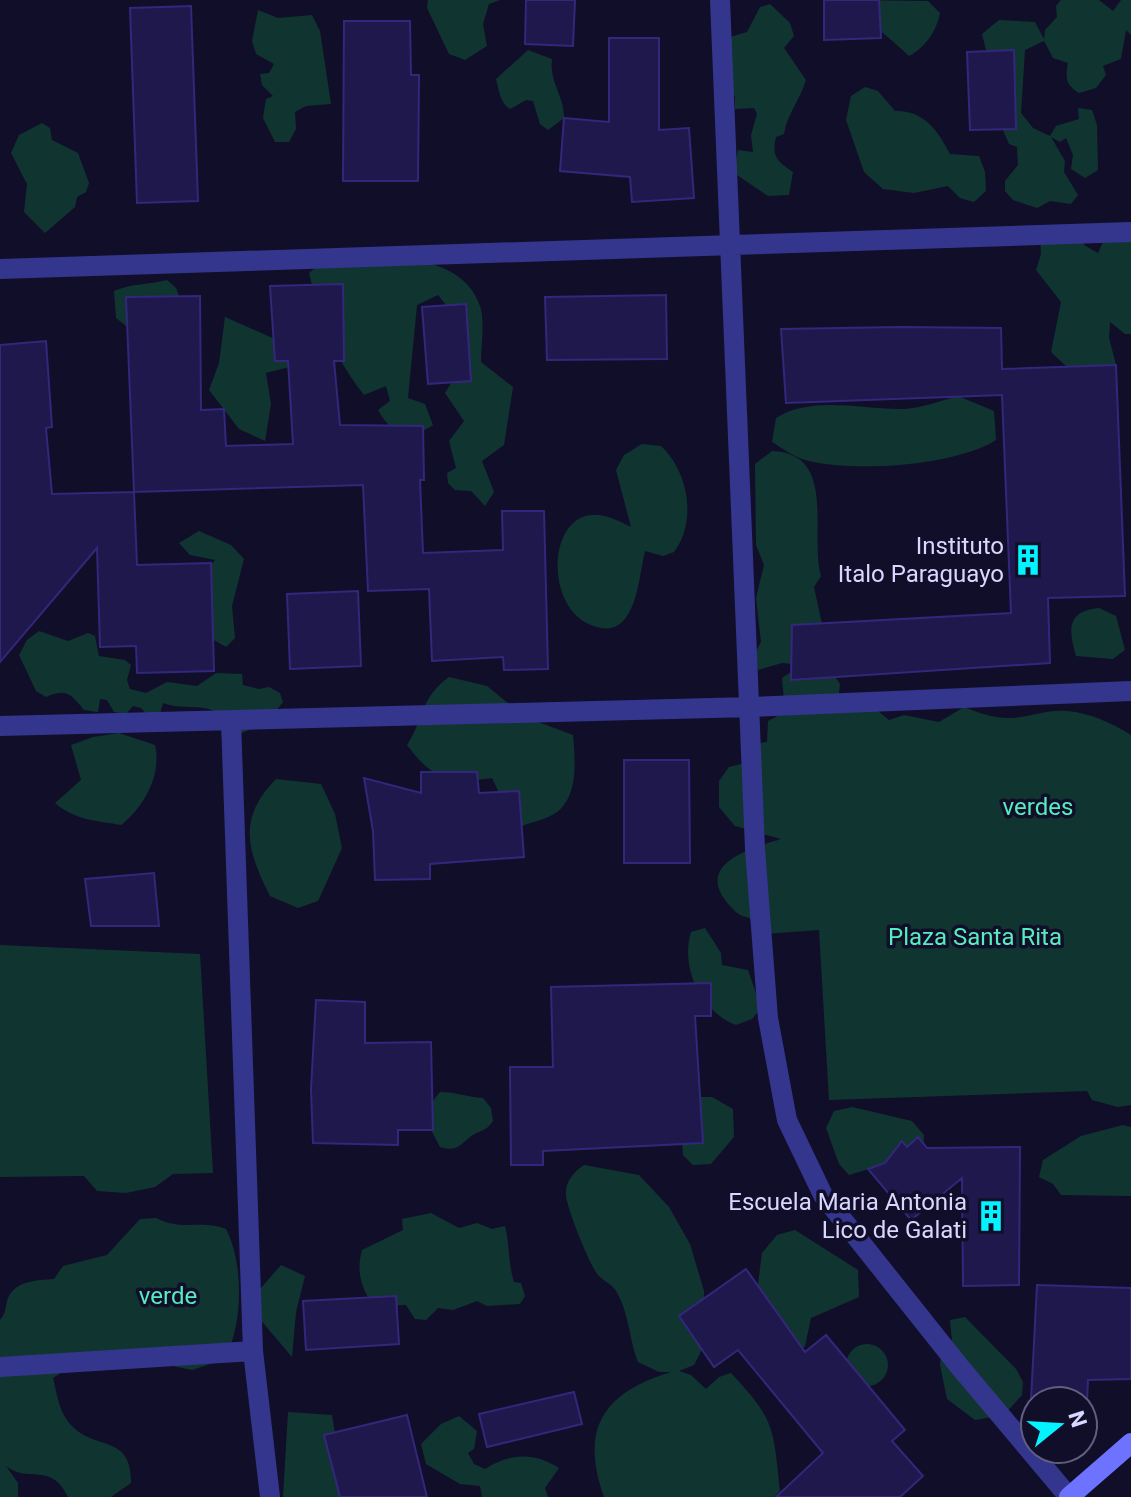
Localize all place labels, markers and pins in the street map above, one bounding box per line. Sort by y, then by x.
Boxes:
place label: Instituto Italo Paraguayo [838,532,1004,588]
building icon: Instituto Italo Paraguayo [1011,543,1045,577]
place label: Escuela Maria Antonia Lico de Galati [728,1188,967,1244]
building icon: Escuela Maria Antonia Lico de Galati [974,1199,1008,1233]

